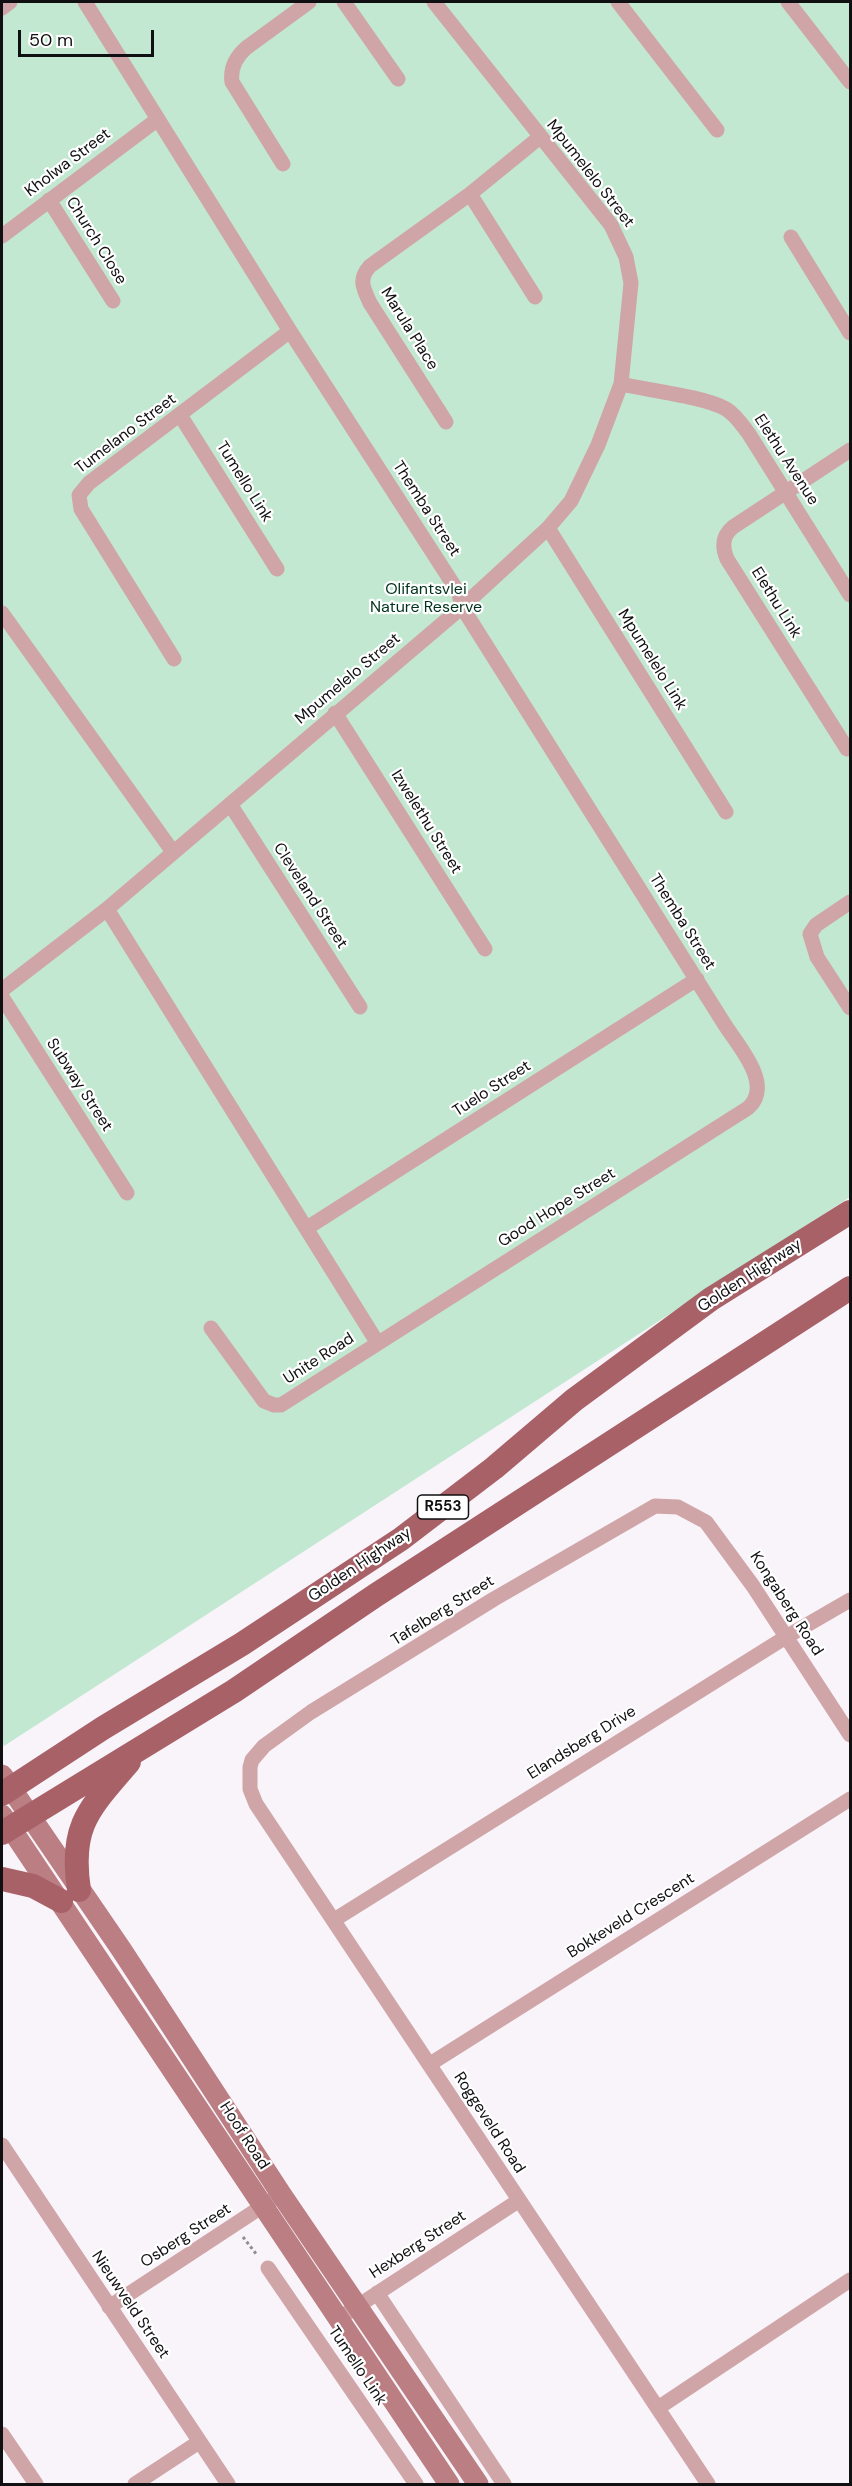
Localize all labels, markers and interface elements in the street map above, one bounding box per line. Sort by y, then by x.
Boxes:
scale bar [21,18,158,56]
text: 50 m [29,28,73,52]
street label: Mpumelelo Street [542,116,638,232]
street label: Kholwa Street [22,125,114,201]
street label: Church Close [61,194,131,288]
street label: Marula Place [376,284,442,374]
street label: Tumelano Street [72,390,180,478]
street label: Elethu Avenue [749,411,823,509]
street label: Tumello Link [212,438,276,526]
street label: Themba Street [388,458,464,560]
street label: Elethu Link [747,564,805,642]
park label: Olifantsvlei Nature Reserve [370,580,482,618]
street label: Mpumelelo Link [613,606,691,714]
street label: Mpumelelo Street [292,629,404,729]
street label: Izwelethu Street [386,767,466,877]
street label: Cleveland Street [269,840,351,952]
street label: Themba Street [645,870,719,974]
street label: Subway Street [42,1035,116,1135]
street label: Tuelo Street [449,1057,535,1121]
street label: Good Hope Street [495,1164,619,1252]
street label: Golden Highway [694,1235,806,1317]
street label: Unite Road [280,1329,358,1389]
road number: R553 [418,1495,468,1519]
street label: Golden Highway [305,1524,415,1606]
street label: Kongaberg Road [745,1548,827,1660]
street label: Tafelberg Street [388,1572,498,1650]
street label: Elandsberg Drive [524,1702,640,1784]
street label: Bokkeveld Crescent [564,1869,698,1963]
street label: Roggeveld Road [449,2069,529,2177]
street label: Hoof Road [215,2099,273,2173]
street label: Osberg Street [137,2200,235,2272]
street label: Hexberg Street [366,2207,470,2283]
street label: Nieuwveld Street [87,2248,173,2362]
street label: Tumello Link [324,2323,390,2409]

